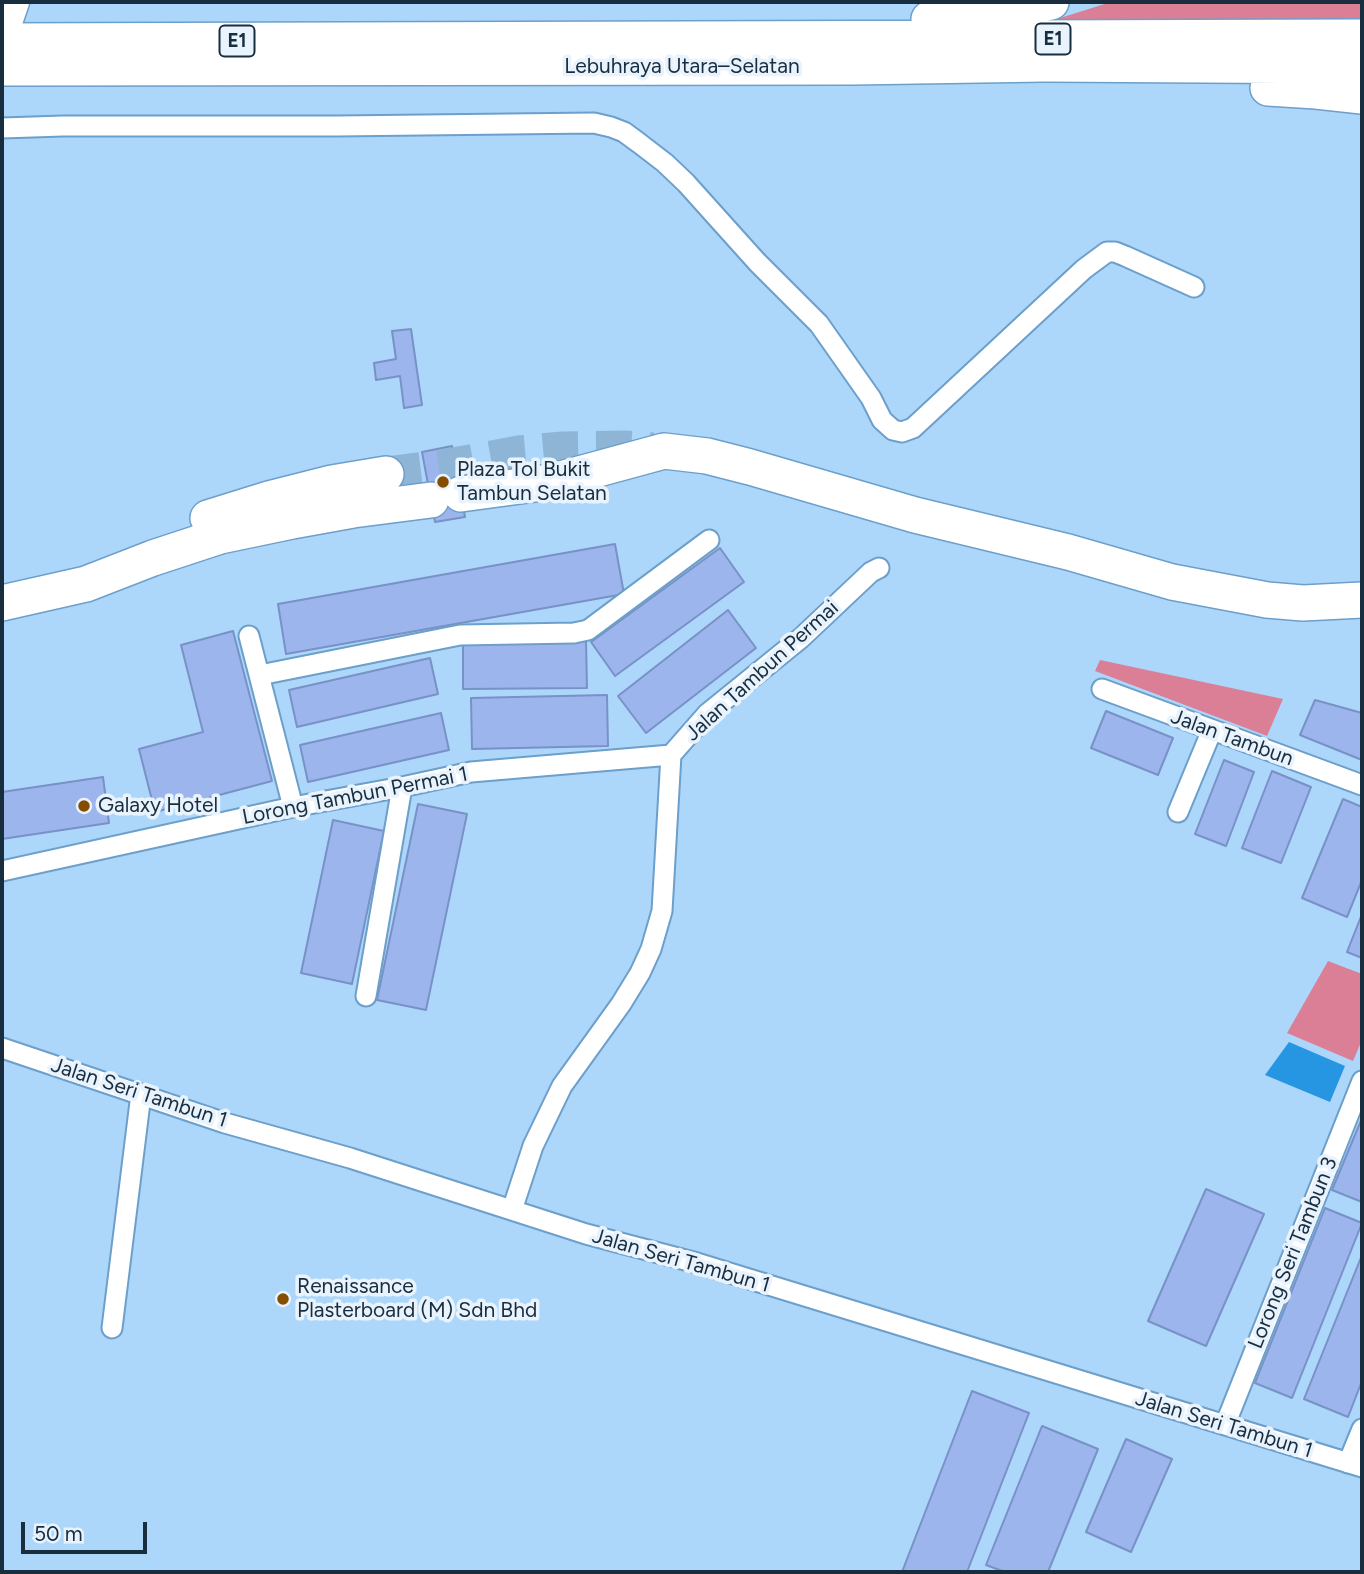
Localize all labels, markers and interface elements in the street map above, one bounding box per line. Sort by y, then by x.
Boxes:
road number: E1 [1036,23,1070,54]
road number: E1 [219,25,254,56]
street label: Lebuhraya Utara–Selatan [564,54,800,80]
place label: Plaza Tol Bukit Tambun Selatan [457,457,607,507]
marker: Plaza Tol Bukit Tambun Selatan [435,474,451,490]
street label: Jalan Tambun Permai [680,596,844,746]
street label: Jalan Tambun [1167,704,1297,772]
street label: Lorong Tambun Permai 1 [240,762,470,830]
place label: Galaxy Hotel [98,793,218,819]
marker: Galaxy Hotel [76,798,92,814]
street label: Jalan Seri Tambun 1 [48,1053,230,1133]
street label: Lorong Seri Tambun 3 [1243,1154,1343,1352]
street label: Jalan Seri Tambun 1 [589,1224,773,1298]
place label: Renaissance Plasterboard (M) Sdn Bhd [297,1274,537,1324]
marker: Renaissance Plasterboard (M) Sdn Bhd [275,1291,291,1307]
street label: Jalan Seri Tambun 1 [1132,1386,1316,1464]
scale bar [24,1508,150,1552]
text: 50 m [34,1521,83,1546]

